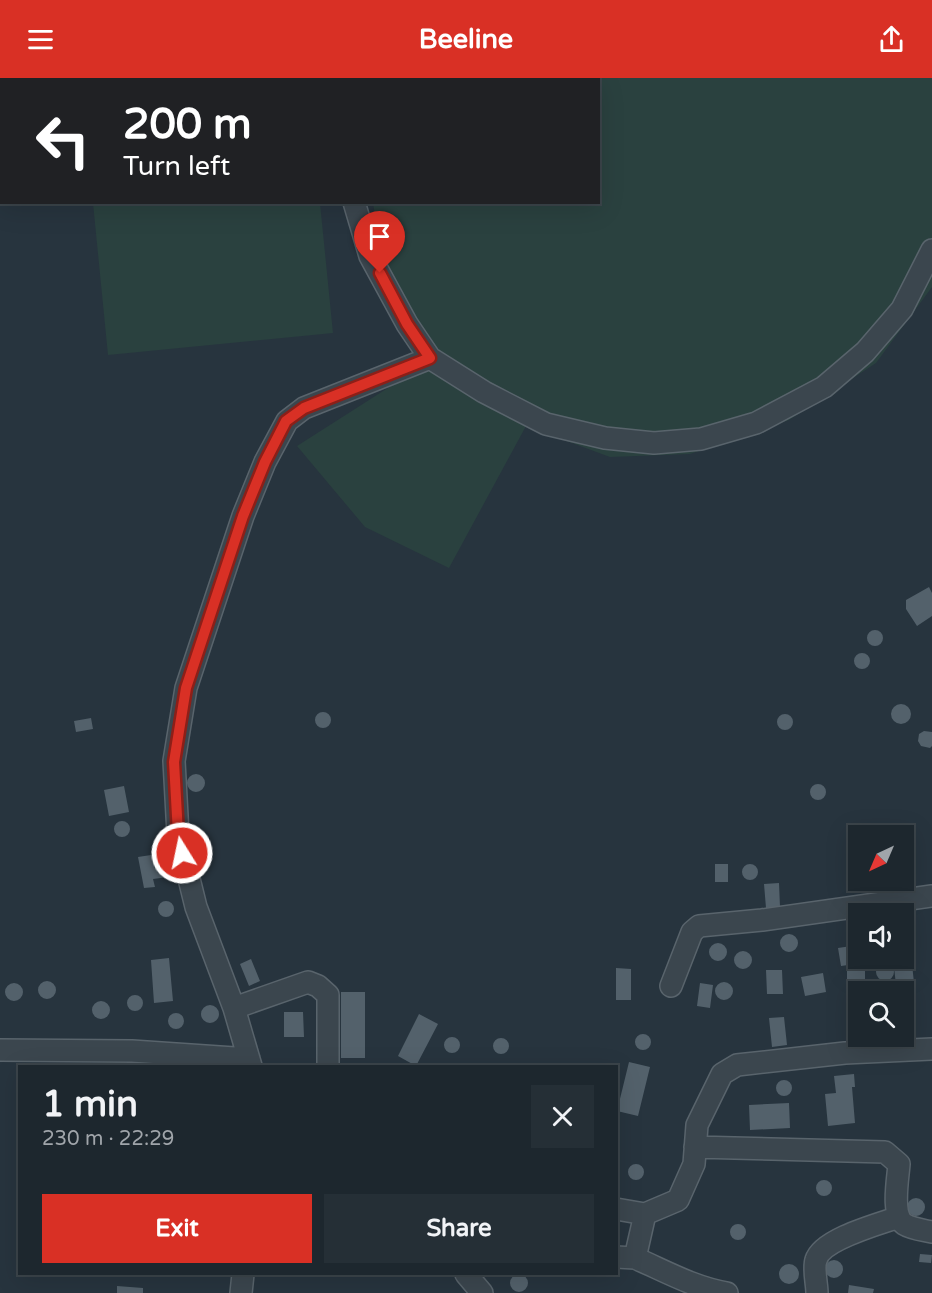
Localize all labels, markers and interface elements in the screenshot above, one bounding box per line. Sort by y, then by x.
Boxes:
icon: menu [24,23,57,56]
text: Beeline [419,23,513,56]
icon: share [875,23,908,56]
text: 200 m [123,99,252,150]
icon: left [24,102,102,180]
text: Turn left [123,150,230,183]
pin [354,211,405,273]
icon: arrive [363,220,396,253]
position arrow [150,821,214,885]
north arrow [848,825,914,891]
map controls [848,825,914,1047]
button: sound [848,903,914,969]
button: search [848,981,914,1047]
text: 1 min [42,1083,138,1126]
button: close [531,1085,594,1148]
text: 230 m · 22:29 [42,1127,174,1151]
button: Exit [42,1194,312,1263]
button: Share [324,1194,594,1263]

